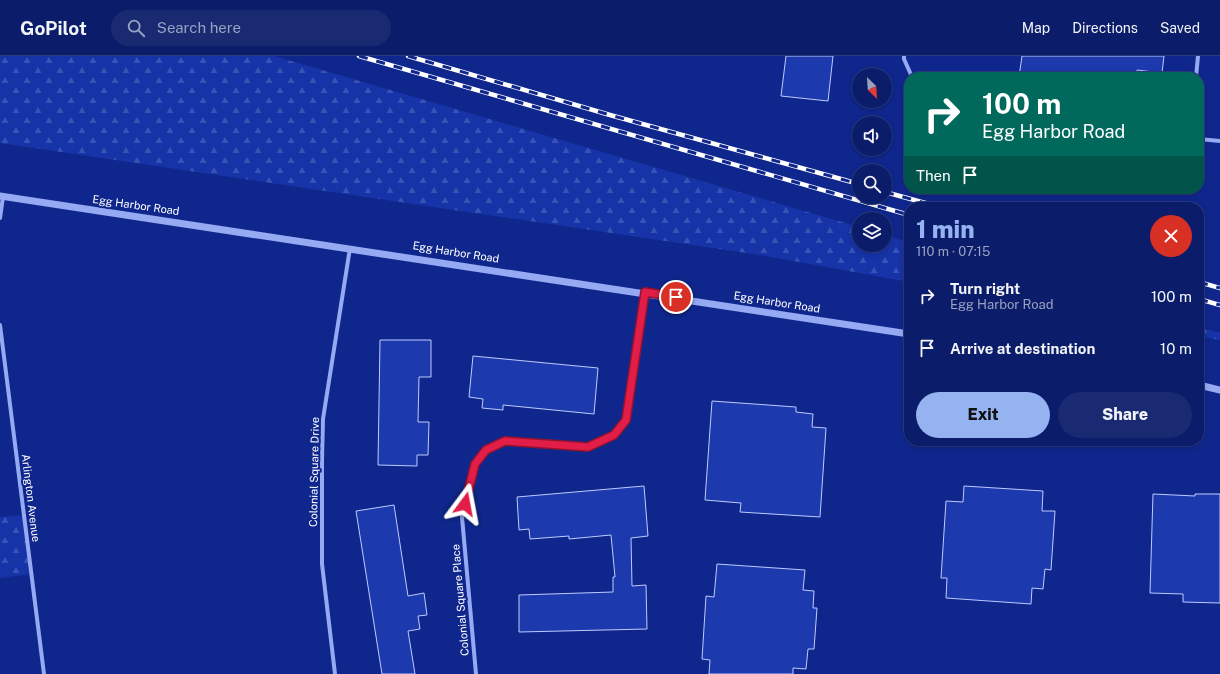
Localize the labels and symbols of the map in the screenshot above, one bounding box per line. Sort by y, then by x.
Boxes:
north arrow [852,68,892,108]
street label: Egg Harbor Road [92,193,180,217]
street label: Egg Harbor Road [412,239,500,265]
pin [659,280,693,314]
street label: Egg Harbor Road [733,289,821,315]
street label: Colonial Square Drive [307,417,321,527]
street label: Arlington Avenue [20,453,42,543]
position arrow [444,483,486,525]
street label: Colonial Square Place [449,544,471,656]

